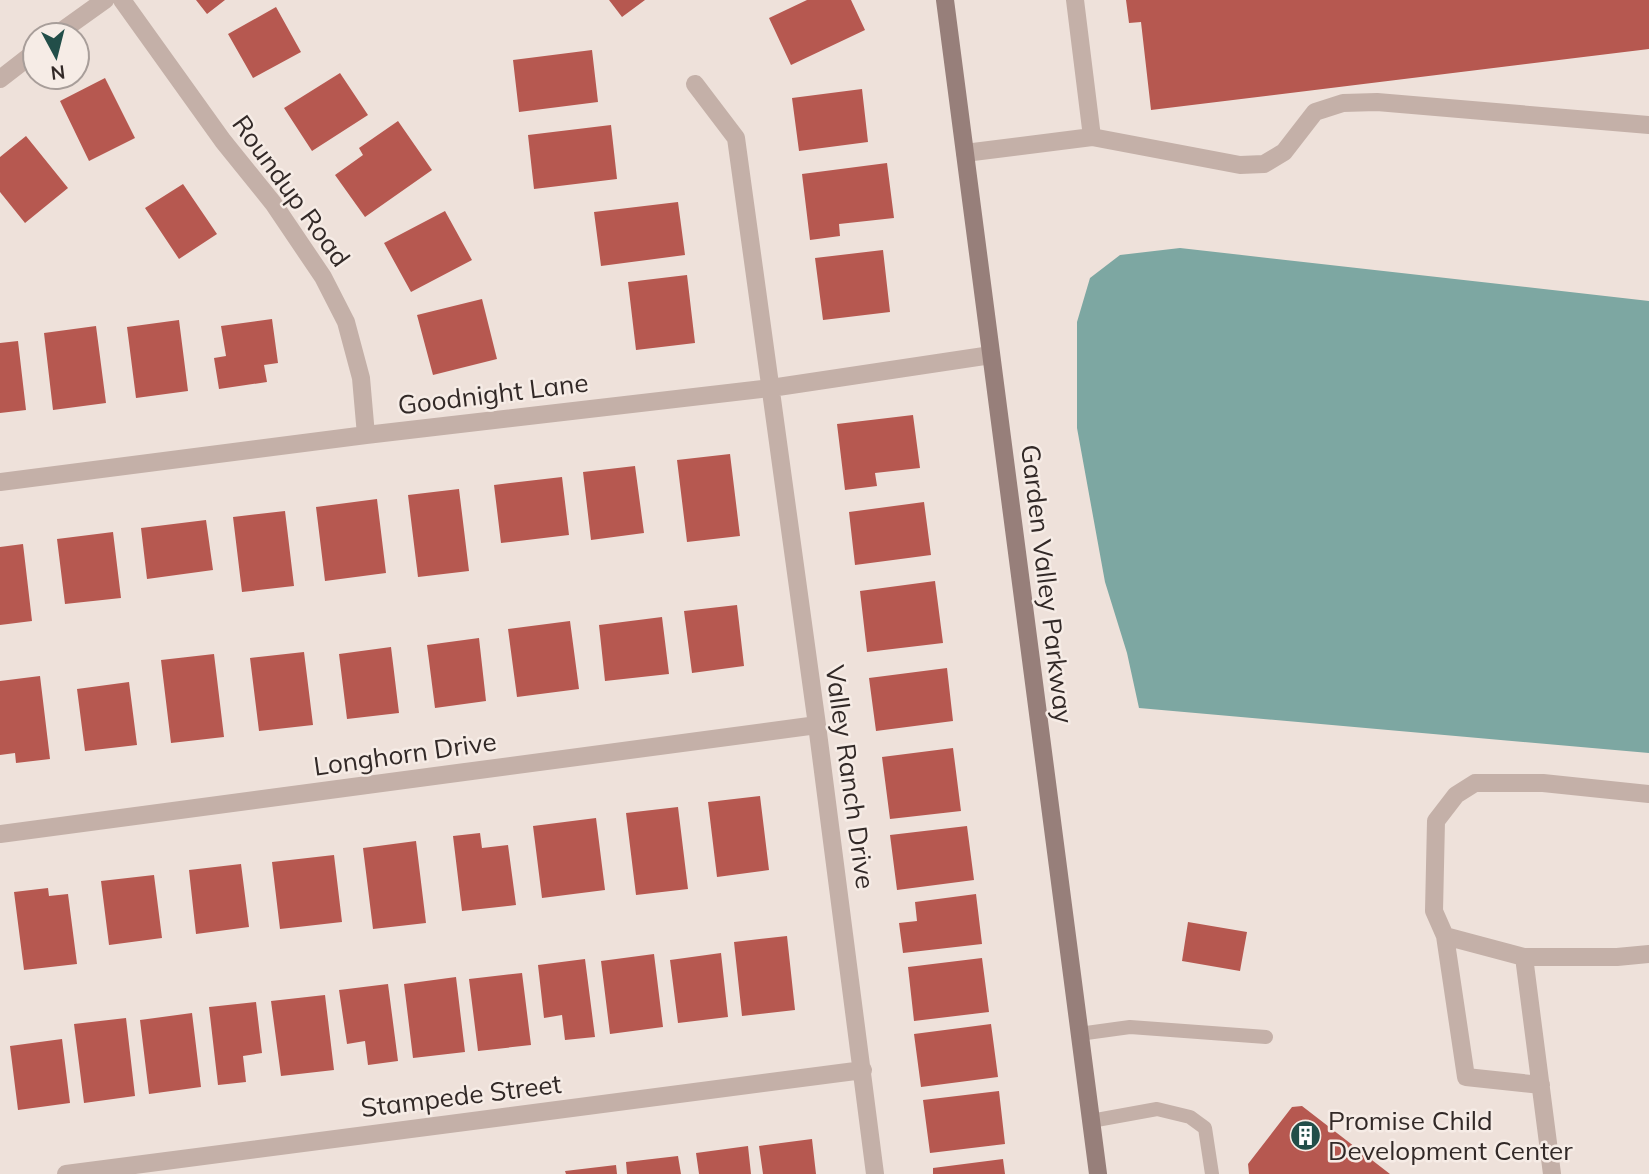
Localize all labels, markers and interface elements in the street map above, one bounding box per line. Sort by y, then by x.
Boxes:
north arrow [21,21,91,91]
text: N [49,60,67,86]
street label: Roundup Road [225,108,358,273]
street label: Goodnight Lane [396,365,590,422]
street label: Garden Valley Parkway [1014,443,1081,725]
street label: Valley Ranch Drive [818,663,883,891]
street label: Longhorn Drive [311,724,498,783]
street label: Stampede Street [359,1067,563,1124]
place label: Promise Child Development Center [1328,1104,1573,1167]
building icon: Promise Child Development Center [1288,1119,1322,1153]

